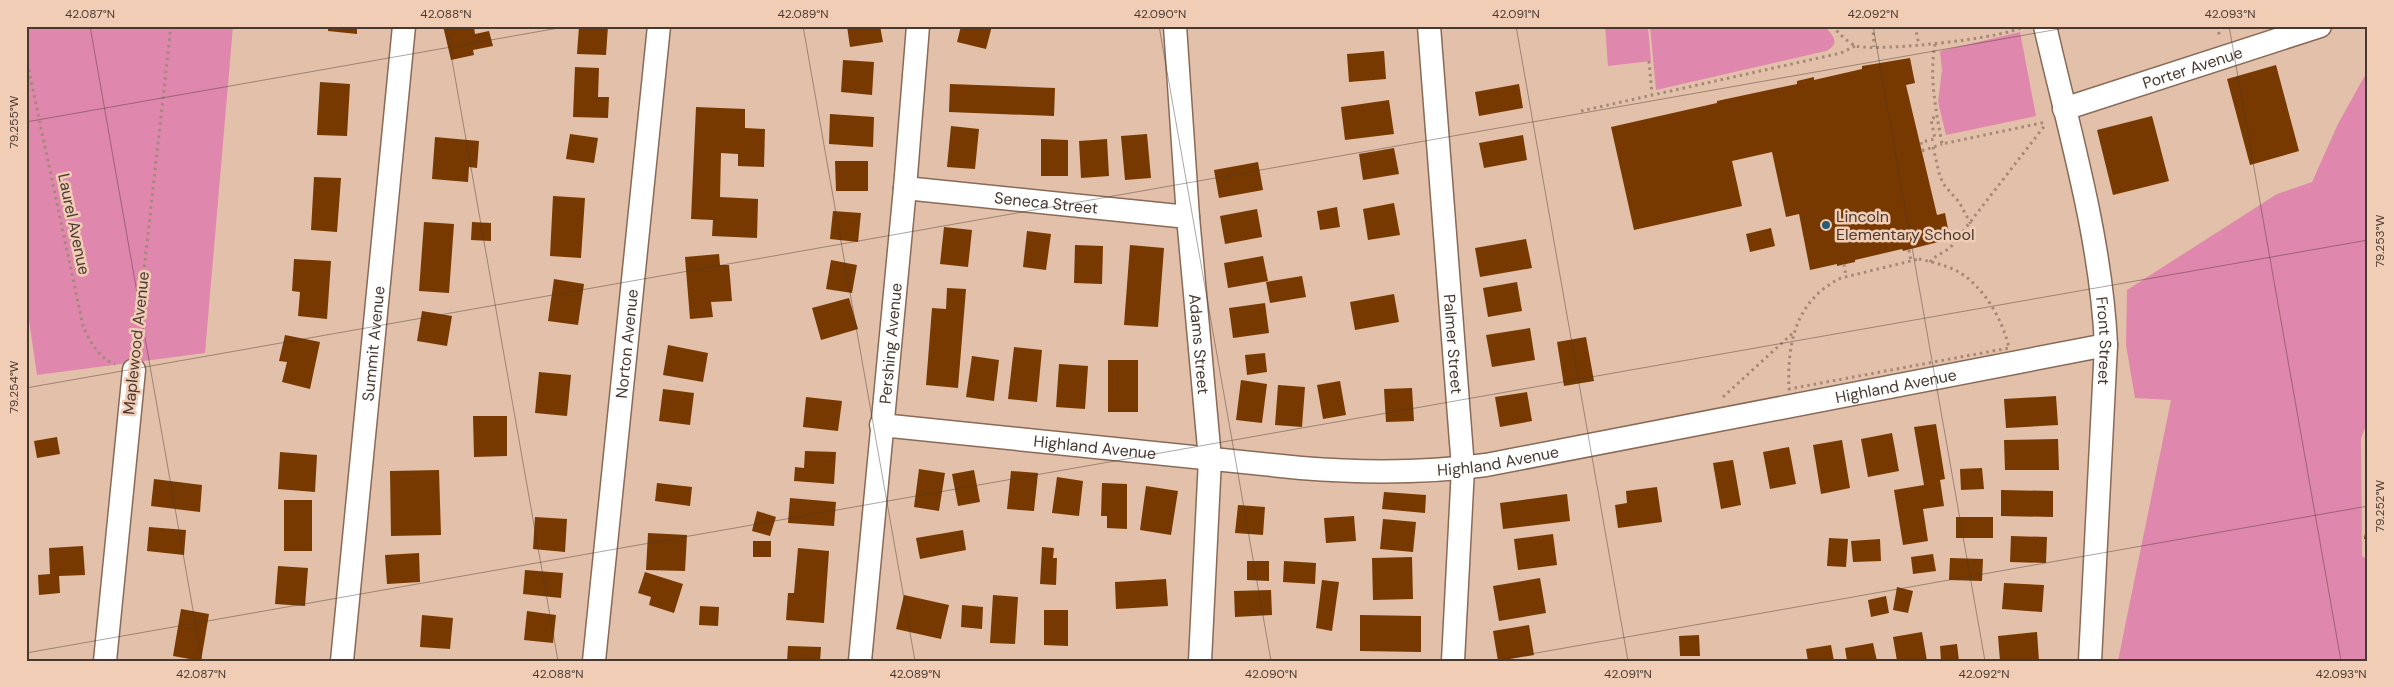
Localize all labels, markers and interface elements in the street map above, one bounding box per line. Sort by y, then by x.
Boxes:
text: 42.087°N [65,6,115,22]
text: 42.088°N [420,6,472,22]
text: 42.089°N [777,6,829,22]
text: 42.090°N [1134,6,1186,22]
text: 42.091°N [1492,6,1540,22]
text: 42.092°N [1848,6,1898,22]
text: 42.093°N [2204,6,2256,22]
street label: Porter Avenue [2140,41,2245,93]
text: 79.255°W [6,95,22,148]
street label: Laurel Avenue [53,171,95,277]
street label: Seneca Street [993,187,1099,218]
place label: Lincoln Elementary School [1836,206,1974,245]
text: 79.253°W [2372,214,2388,267]
marker: Lincoln Elementary School [1820,219,1832,231]
street label: Maplewood Avenue [118,270,154,416]
street label: Pershing Avenue [874,282,906,405]
street label: Summit Avenue [357,285,389,402]
street label: Norton Avenue [610,288,643,399]
street label: Adams Street [1185,293,1215,395]
street label: Palmer Street [1439,293,1468,395]
street label: Front Street [2092,295,2117,386]
text: 79.254°W [6,360,22,413]
street label: Highland Avenue [1833,364,1958,408]
street label: Highland Avenue [1033,430,1157,464]
street label: Highland Avenue [1436,441,1561,480]
text: 79.252°W [2372,479,2388,532]
text: 42.087°N [176,666,226,682]
text: 42.088°N [532,666,584,682]
text: 42.089°N [889,666,941,682]
text: 42.090°N [1245,666,1297,682]
text: 42.091°N [1604,666,1652,682]
text: 42.092°N [1959,666,2009,682]
text: 42.093°N [2315,666,2367,682]

